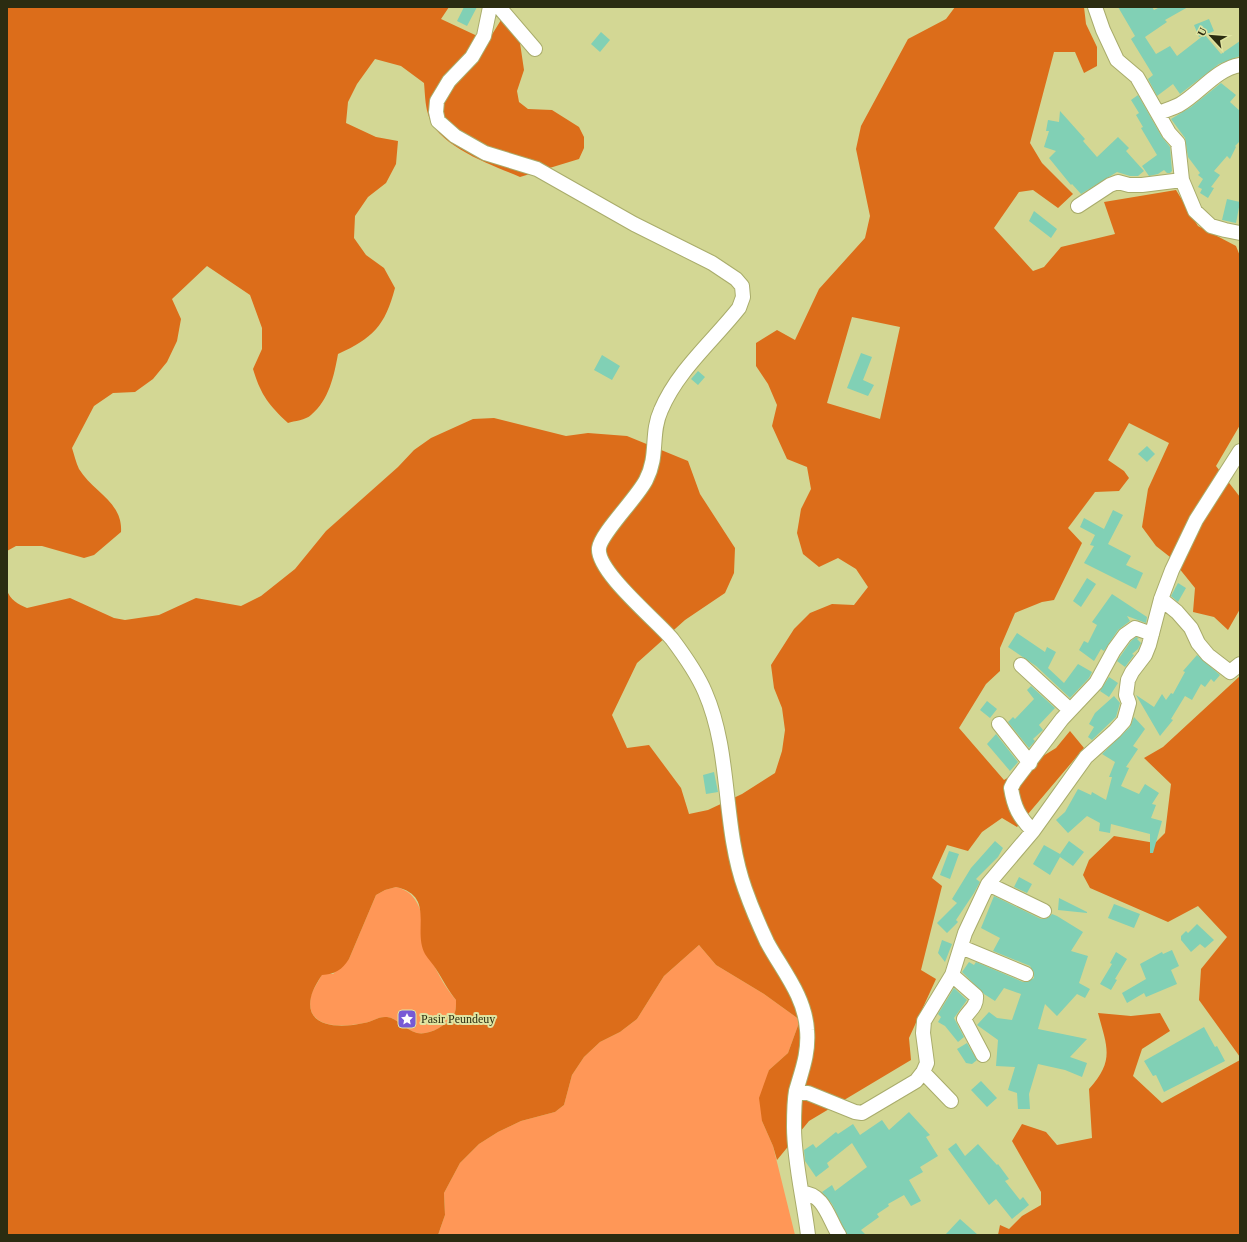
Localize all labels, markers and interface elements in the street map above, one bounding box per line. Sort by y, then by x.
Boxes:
north arrow [1191,16,1231,56]
text: U [1195,25,1209,38]
place icon: Pasir Peundeuy [396,1008,418,1030]
place label: Pasir Peundeuy [421,1012,495,1026]

